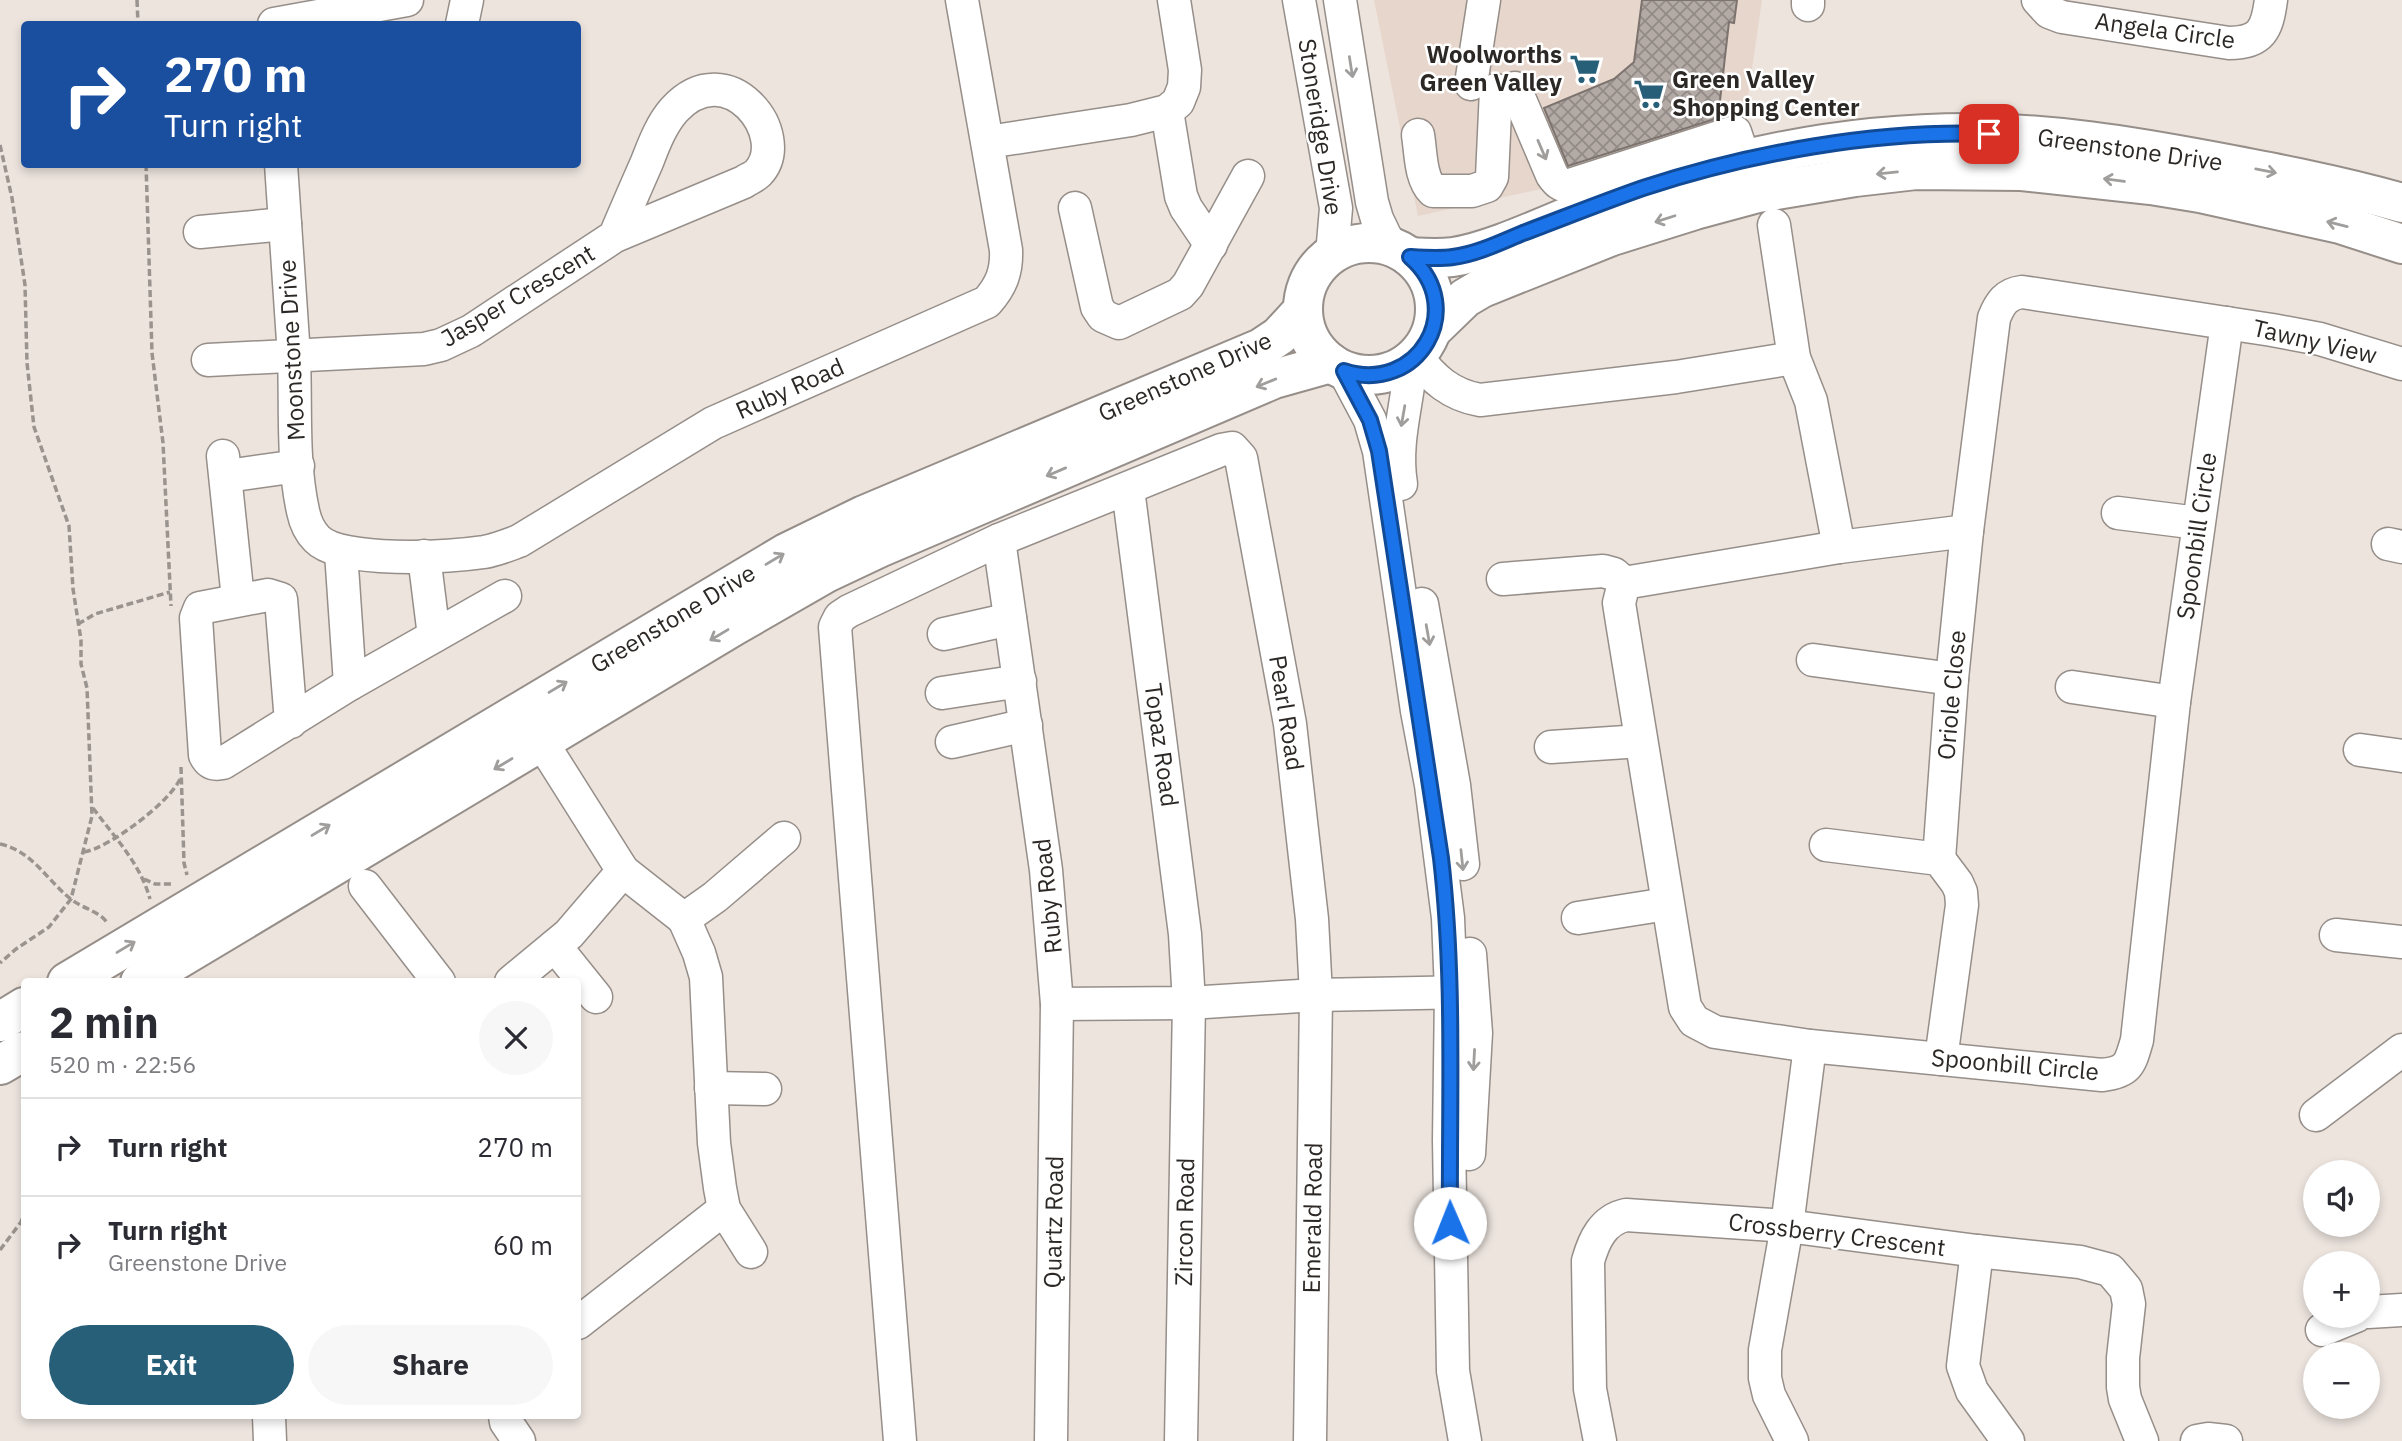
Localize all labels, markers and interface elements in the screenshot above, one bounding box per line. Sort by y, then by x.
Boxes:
street label: Angela Circle [2093,4,2237,56]
street label: Stoneridge Drive [1291,36,1351,217]
place label: Woolworths Green Valley [1419,38,1562,98]
text: 270 m [164,42,308,105]
icon: right [49,49,140,140]
supermarket icon: Woolworths Green Valley [1568,52,1602,86]
one-way arrow [1345,55,1358,78]
place label: Green Valley Shopping Center [1672,63,1860,123]
supermarket icon: Green Valley Shopping Center [1632,77,1666,111]
text: Turn right [164,104,302,146]
pin [1959,104,2019,164]
icon: arrive [1970,115,2008,153]
street label: Greenstone Drive [2035,120,2225,178]
one-way arrow [1536,139,1549,161]
one-way arrow [2254,165,2277,178]
one-way arrow [1876,167,1899,180]
one-way arrow [2103,173,2126,186]
one-way arrow [1654,214,1676,227]
one-way arrow [2326,217,2349,230]
street label: Jasper Crescent [435,237,600,354]
street label: Moonstone Drive [270,259,312,441]
street label: Tawny View [2250,311,2380,371]
street label: Greenstone Drive [1093,323,1276,429]
street label: Ruby Road [730,350,849,426]
one-way arrow [1255,377,1277,390]
one-way arrow [1396,404,1409,427]
street label: Spoonbill Circle [2168,450,2224,621]
one-way arrow [1046,466,1068,479]
one-way arrow [764,552,784,566]
street label: Greenstone Drive [584,556,761,680]
one-way arrow [1422,623,1435,646]
one-way arrow [710,628,730,642]
street label: Oriole Close [1929,629,1973,761]
street label: Pearl Road [1262,653,1312,773]
one-way arrow [547,680,567,694]
street label: Topaz Road [1137,681,1186,809]
one-way arrow [494,757,514,771]
one-way arrow [311,823,331,837]
street label: Ruby Road [1025,837,1069,955]
one-way arrow [1456,848,1469,871]
one-way arrow [115,940,135,954]
text: 2 min [49,995,159,1050]
button: close [479,1001,553,1075]
street label: Spoonbill Circle [1930,1041,2100,1087]
one-way arrow [1468,1048,1481,1071]
text: 520 m · 22:56 [49,1049,196,1079]
icon: right [49,1128,87,1166]
text: Turn right [108,1130,227,1164]
text: 270 m [477,1130,553,1164]
street label: Emerald Road [1295,1142,1329,1294]
street label: Quartz Road [1036,1155,1070,1289]
street label: Zircon Road [1167,1157,1201,1286]
map controls [2303,1160,2380,1419]
button: sound [2303,1160,2380,1237]
position arrow [1413,1186,1487,1260]
street label: Crossberry Crescent [1727,1205,1947,1263]
text: Turn right [108,1213,227,1247]
icon: right [49,1226,87,1264]
text: 60 m [493,1228,553,1262]
text: Greenstone Drive [108,1247,287,1277]
button: + [2303,1251,2380,1328]
button: Exit [49,1325,294,1405]
button: Share [308,1325,553,1405]
button: − [2303,1342,2380,1419]

